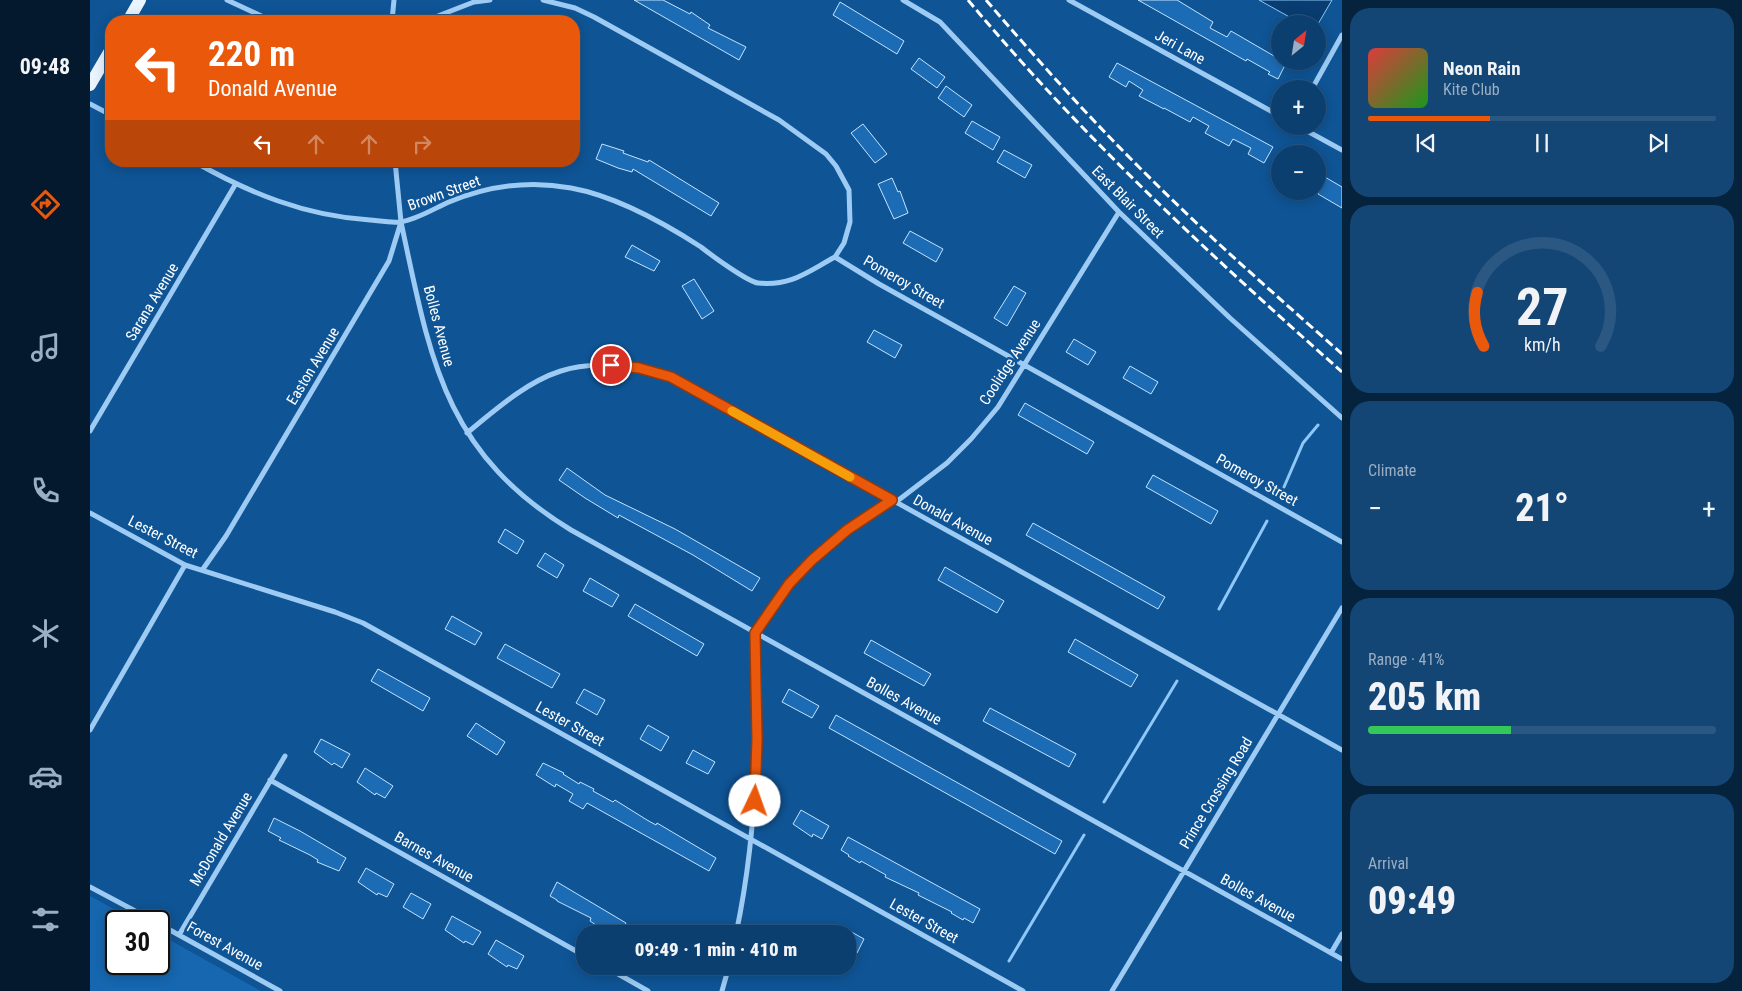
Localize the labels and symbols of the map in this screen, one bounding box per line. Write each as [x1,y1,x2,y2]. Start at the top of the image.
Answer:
north arrow [1271,15,1326,70]
street label: Jeri Lane [1152,26,1208,68]
street label: East Blair Street [1088,162,1168,242]
street label: Brown Street [405,172,483,214]
street label: Pomeroy Street [860,252,948,312]
street label: Sarana Avenue [122,260,182,344]
street label: Bolles Avenue [420,284,458,368]
street label: Coolidge Avenue [976,316,1044,408]
street label: Easton Avenue [283,324,343,408]
pin [590,344,632,386]
street label: Pomeroy Street [1213,450,1301,510]
street label: Donald Avenue [910,491,996,549]
street label: Lester Street [125,512,201,562]
street label: Bolles Avenue [863,673,945,729]
street label: Lester Street [533,698,607,750]
street label: Prince Crossing Road [1176,734,1256,852]
position arrow [728,774,780,826]
street label: McDonald Avenue [186,789,256,889]
street label: Barnes Avenue [391,828,477,886]
street label: Bolles Avenue [1217,870,1299,926]
street label: Lester Street [887,895,961,947]
speed limit sign: 30 [105,910,170,975]
street label: Forest Avenue [184,918,266,974]

